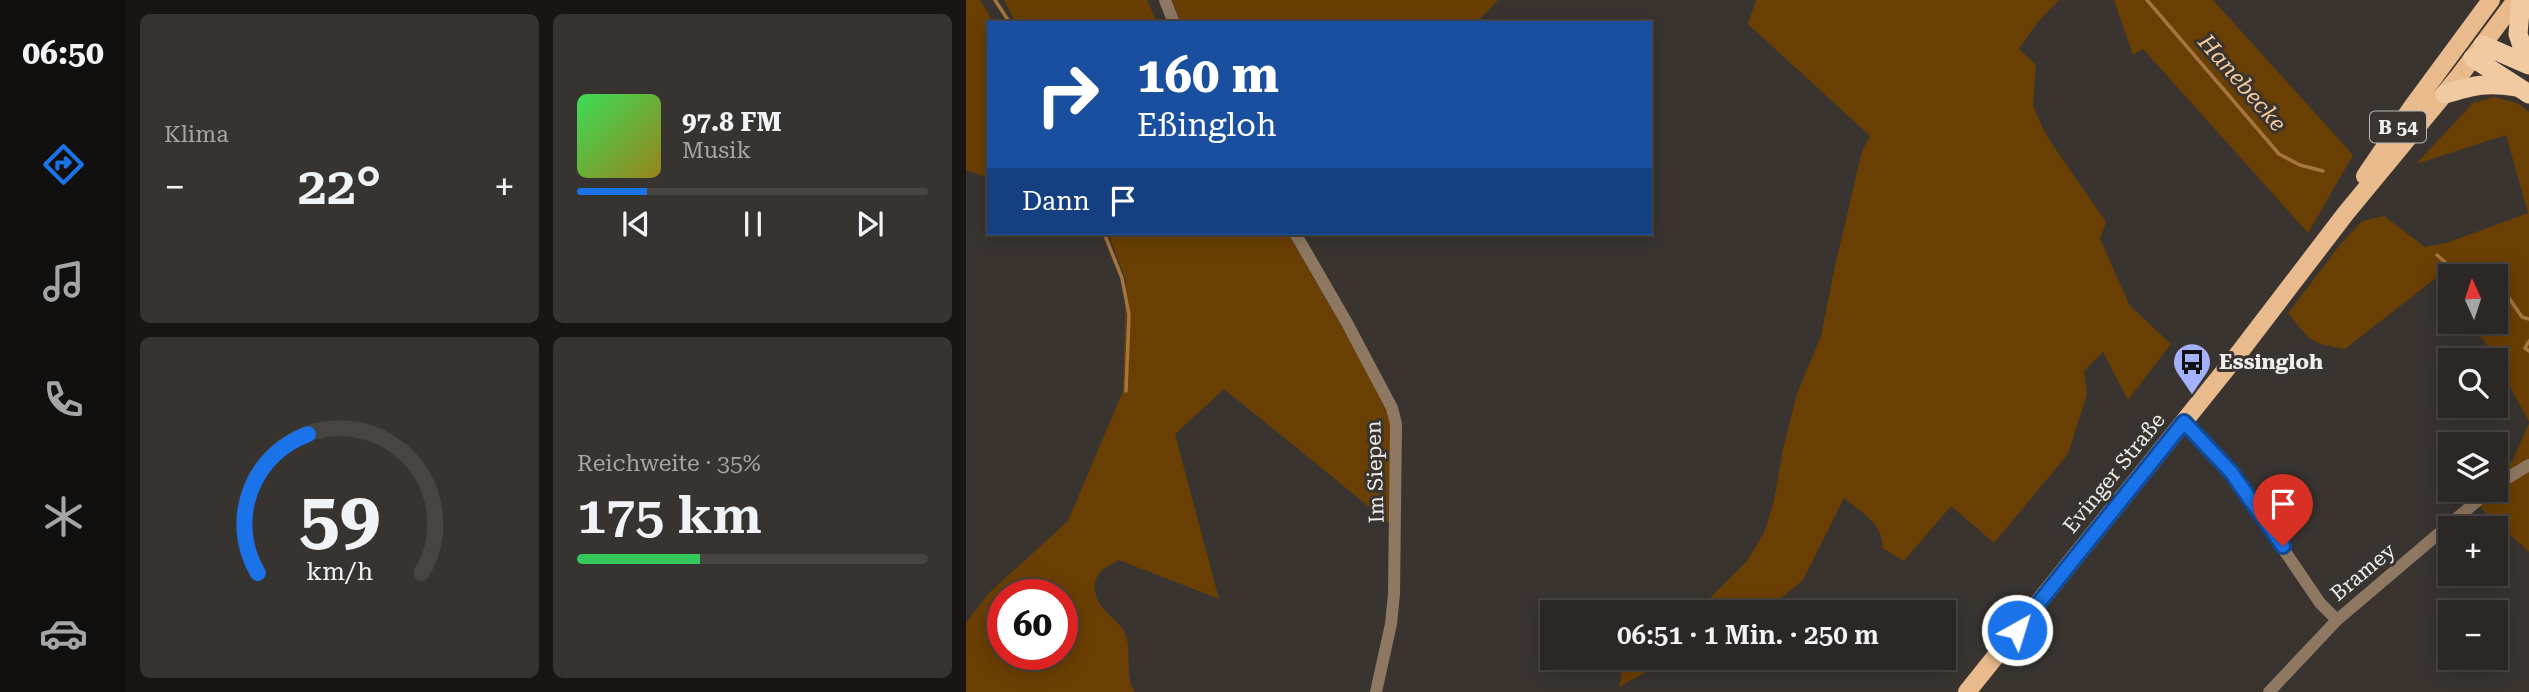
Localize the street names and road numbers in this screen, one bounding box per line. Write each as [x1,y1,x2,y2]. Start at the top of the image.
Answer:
road number: B 54 [2370,111,2426,142]
street label: Evinger Straße [2058,408,2170,538]
street label: Im Siepen [1361,420,1389,524]
street label: Bramey [2326,538,2401,606]

